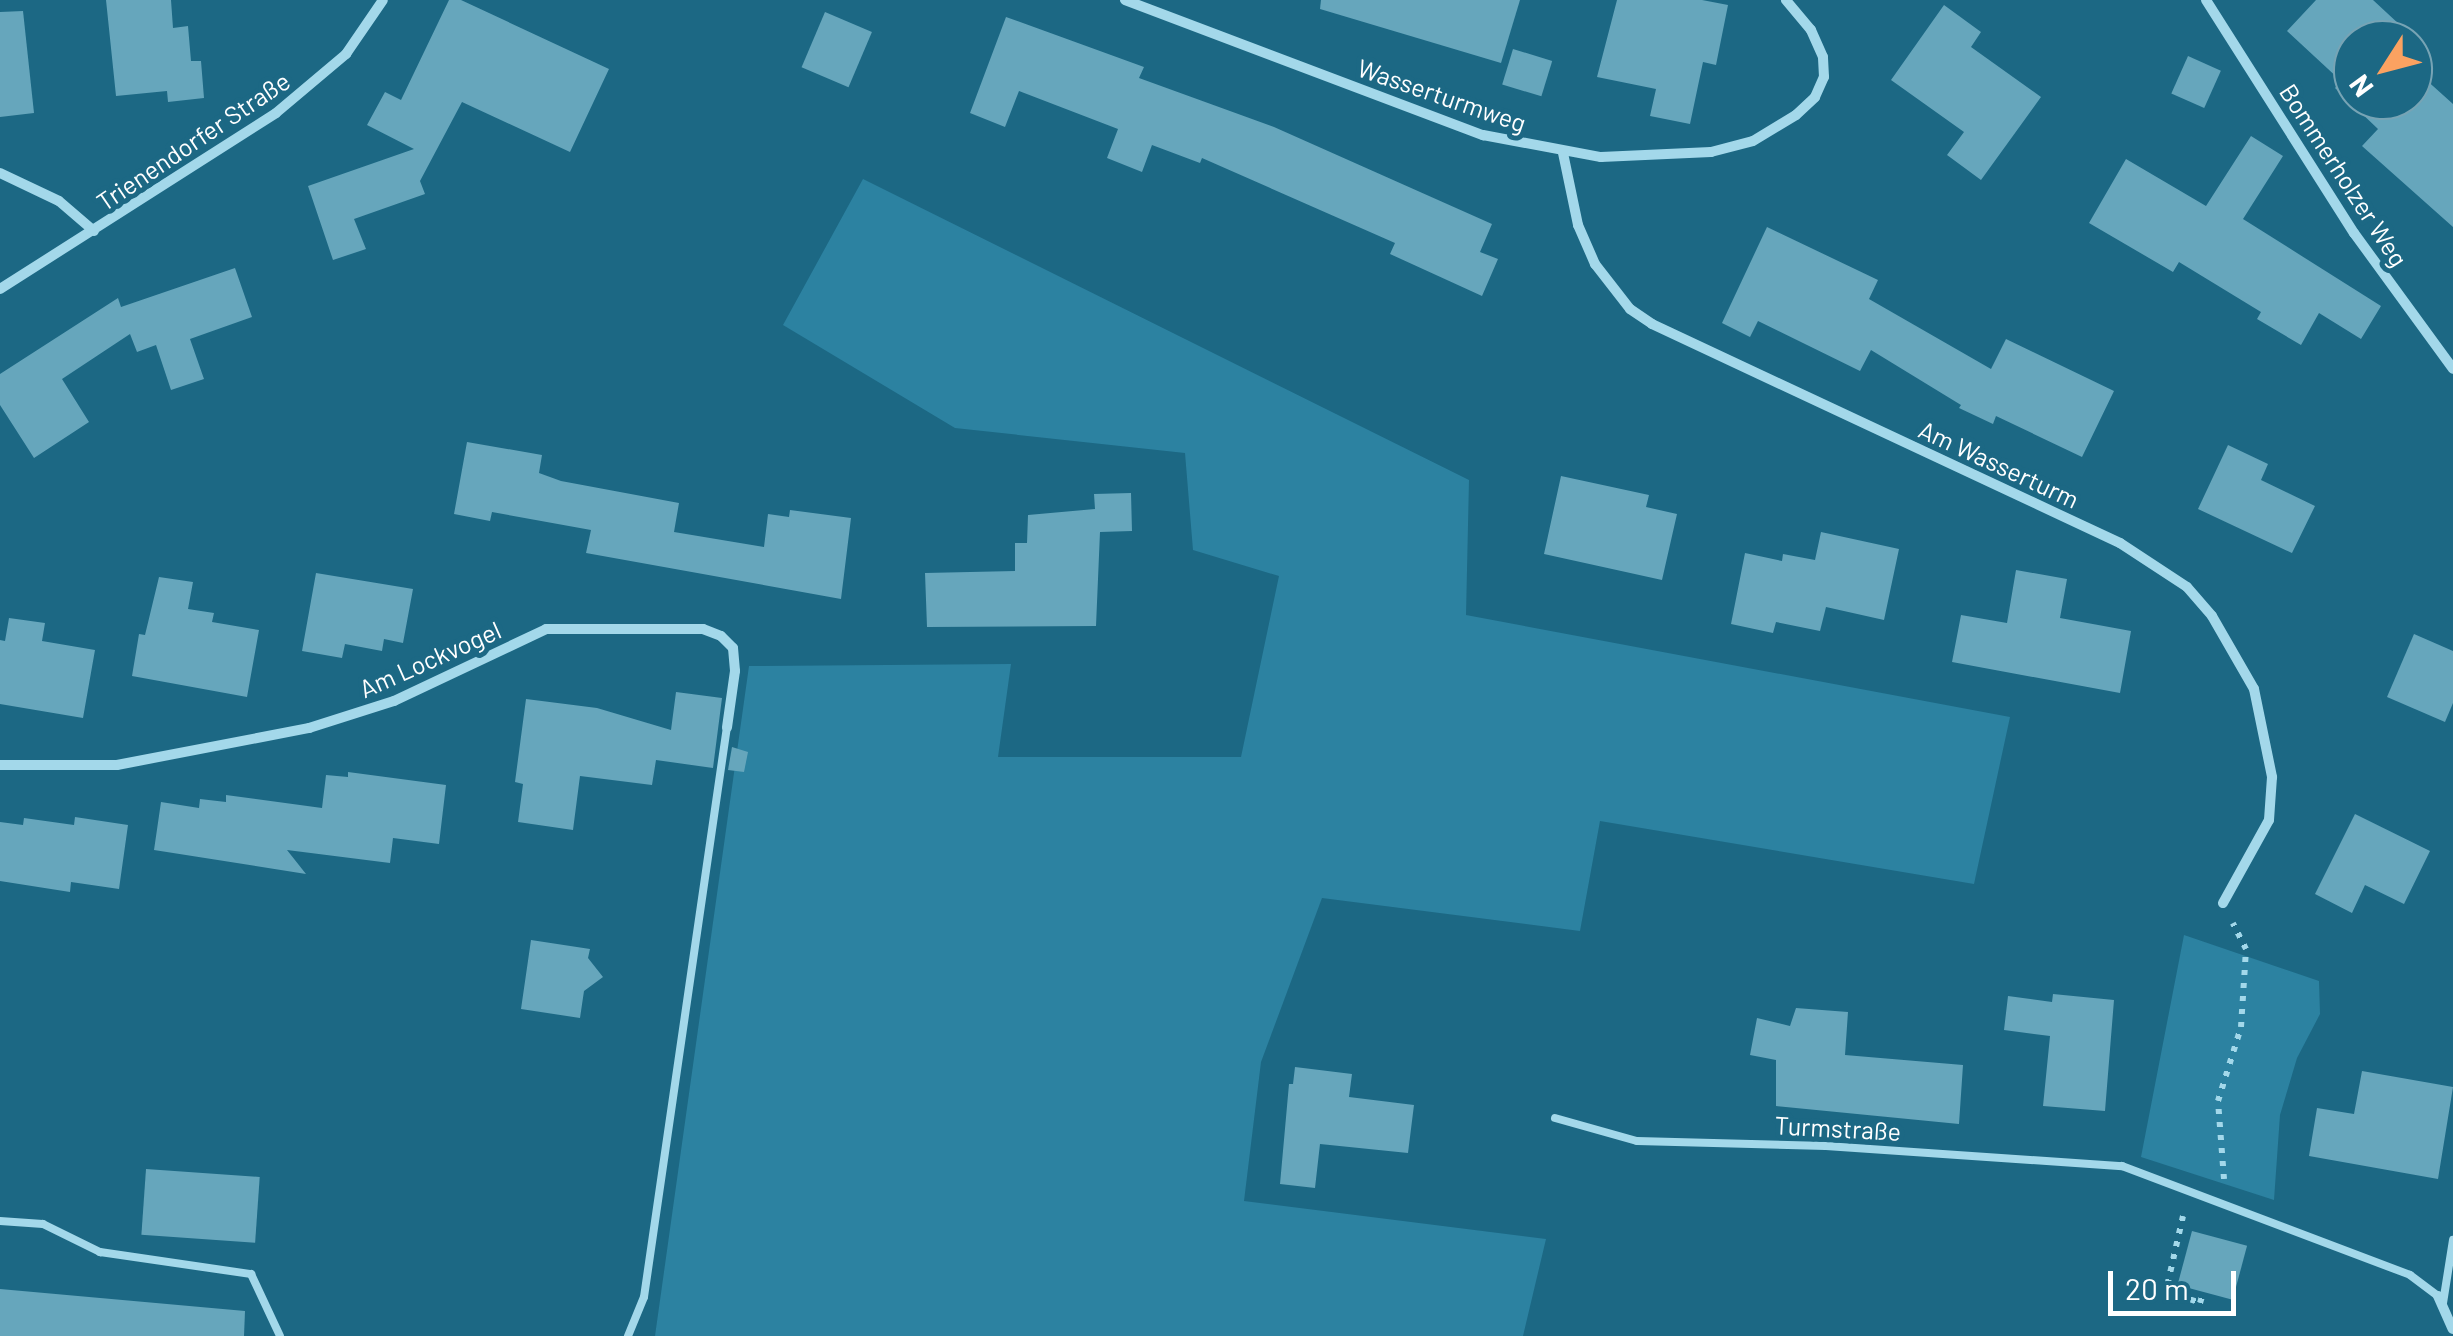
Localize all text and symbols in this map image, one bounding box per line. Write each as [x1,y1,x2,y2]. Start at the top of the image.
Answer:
north arrow [2333,20,2433,120]
street label: Wasserturmweg [1354,52,1530,138]
street label: Trienendorfer Straße [91,65,295,217]
text: N [2341,69,2380,104]
street label: Bommerholzer Weg [2274,78,2414,272]
street label: Am Wasserturm [1914,414,2084,514]
street label: Am Lockvogel [355,614,505,704]
street label: Turmstraße [1774,1110,1902,1146]
scale bar [2113,1251,2240,1313]
text: 20 m [2125,1270,2189,1306]

